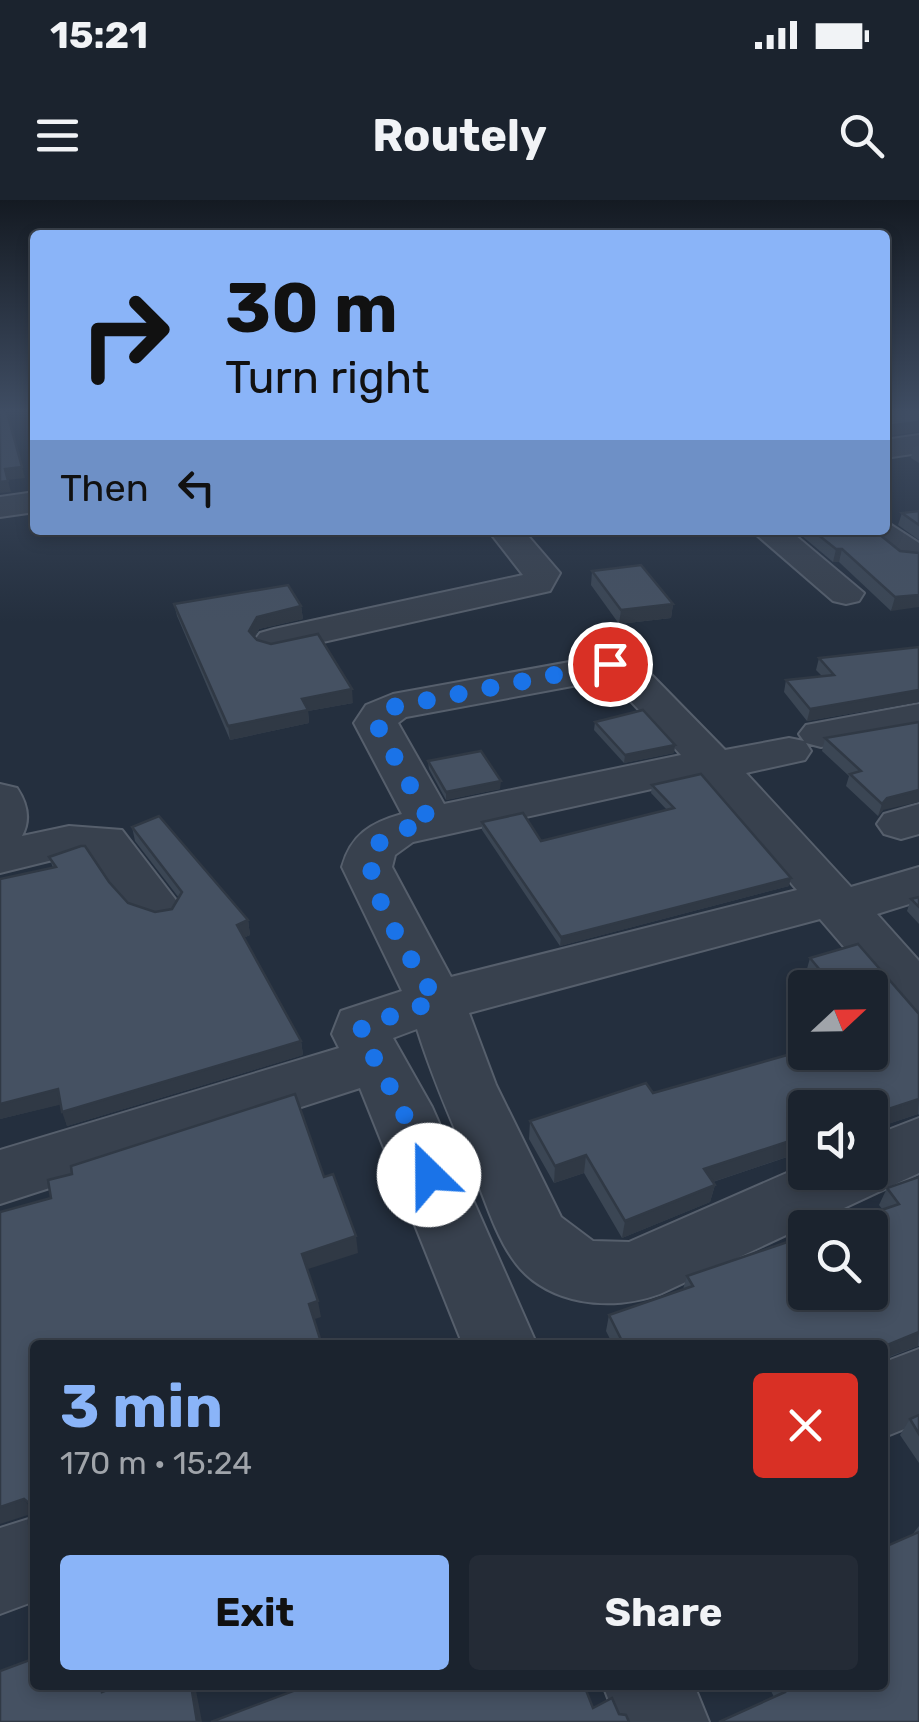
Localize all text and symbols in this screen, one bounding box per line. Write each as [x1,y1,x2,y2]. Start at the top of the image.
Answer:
text: 15:21 [50,12,148,58]
icon: menu [30,108,85,163]
icon: search [834,108,889,163]
text: Routely [372,109,547,162]
text: 30 m [225,267,398,350]
icon: right [60,270,190,400]
text: Turn right [225,351,429,404]
icon: left [169,460,224,515]
text: Then [60,465,149,511]
pin [568,622,653,707]
icon: arrive [583,637,638,692]
north arrow [788,970,888,1070]
map controls [788,970,888,1310]
button: sound [788,1090,888,1190]
position arrow [377,1123,481,1227]
button: search [788,1210,888,1310]
text: 3 min [60,1371,223,1442]
button: close [753,1373,858,1478]
text: 170 m · 15:24 [60,1444,252,1482]
button: Exit [60,1555,449,1670]
button: Share [469,1555,858,1670]

